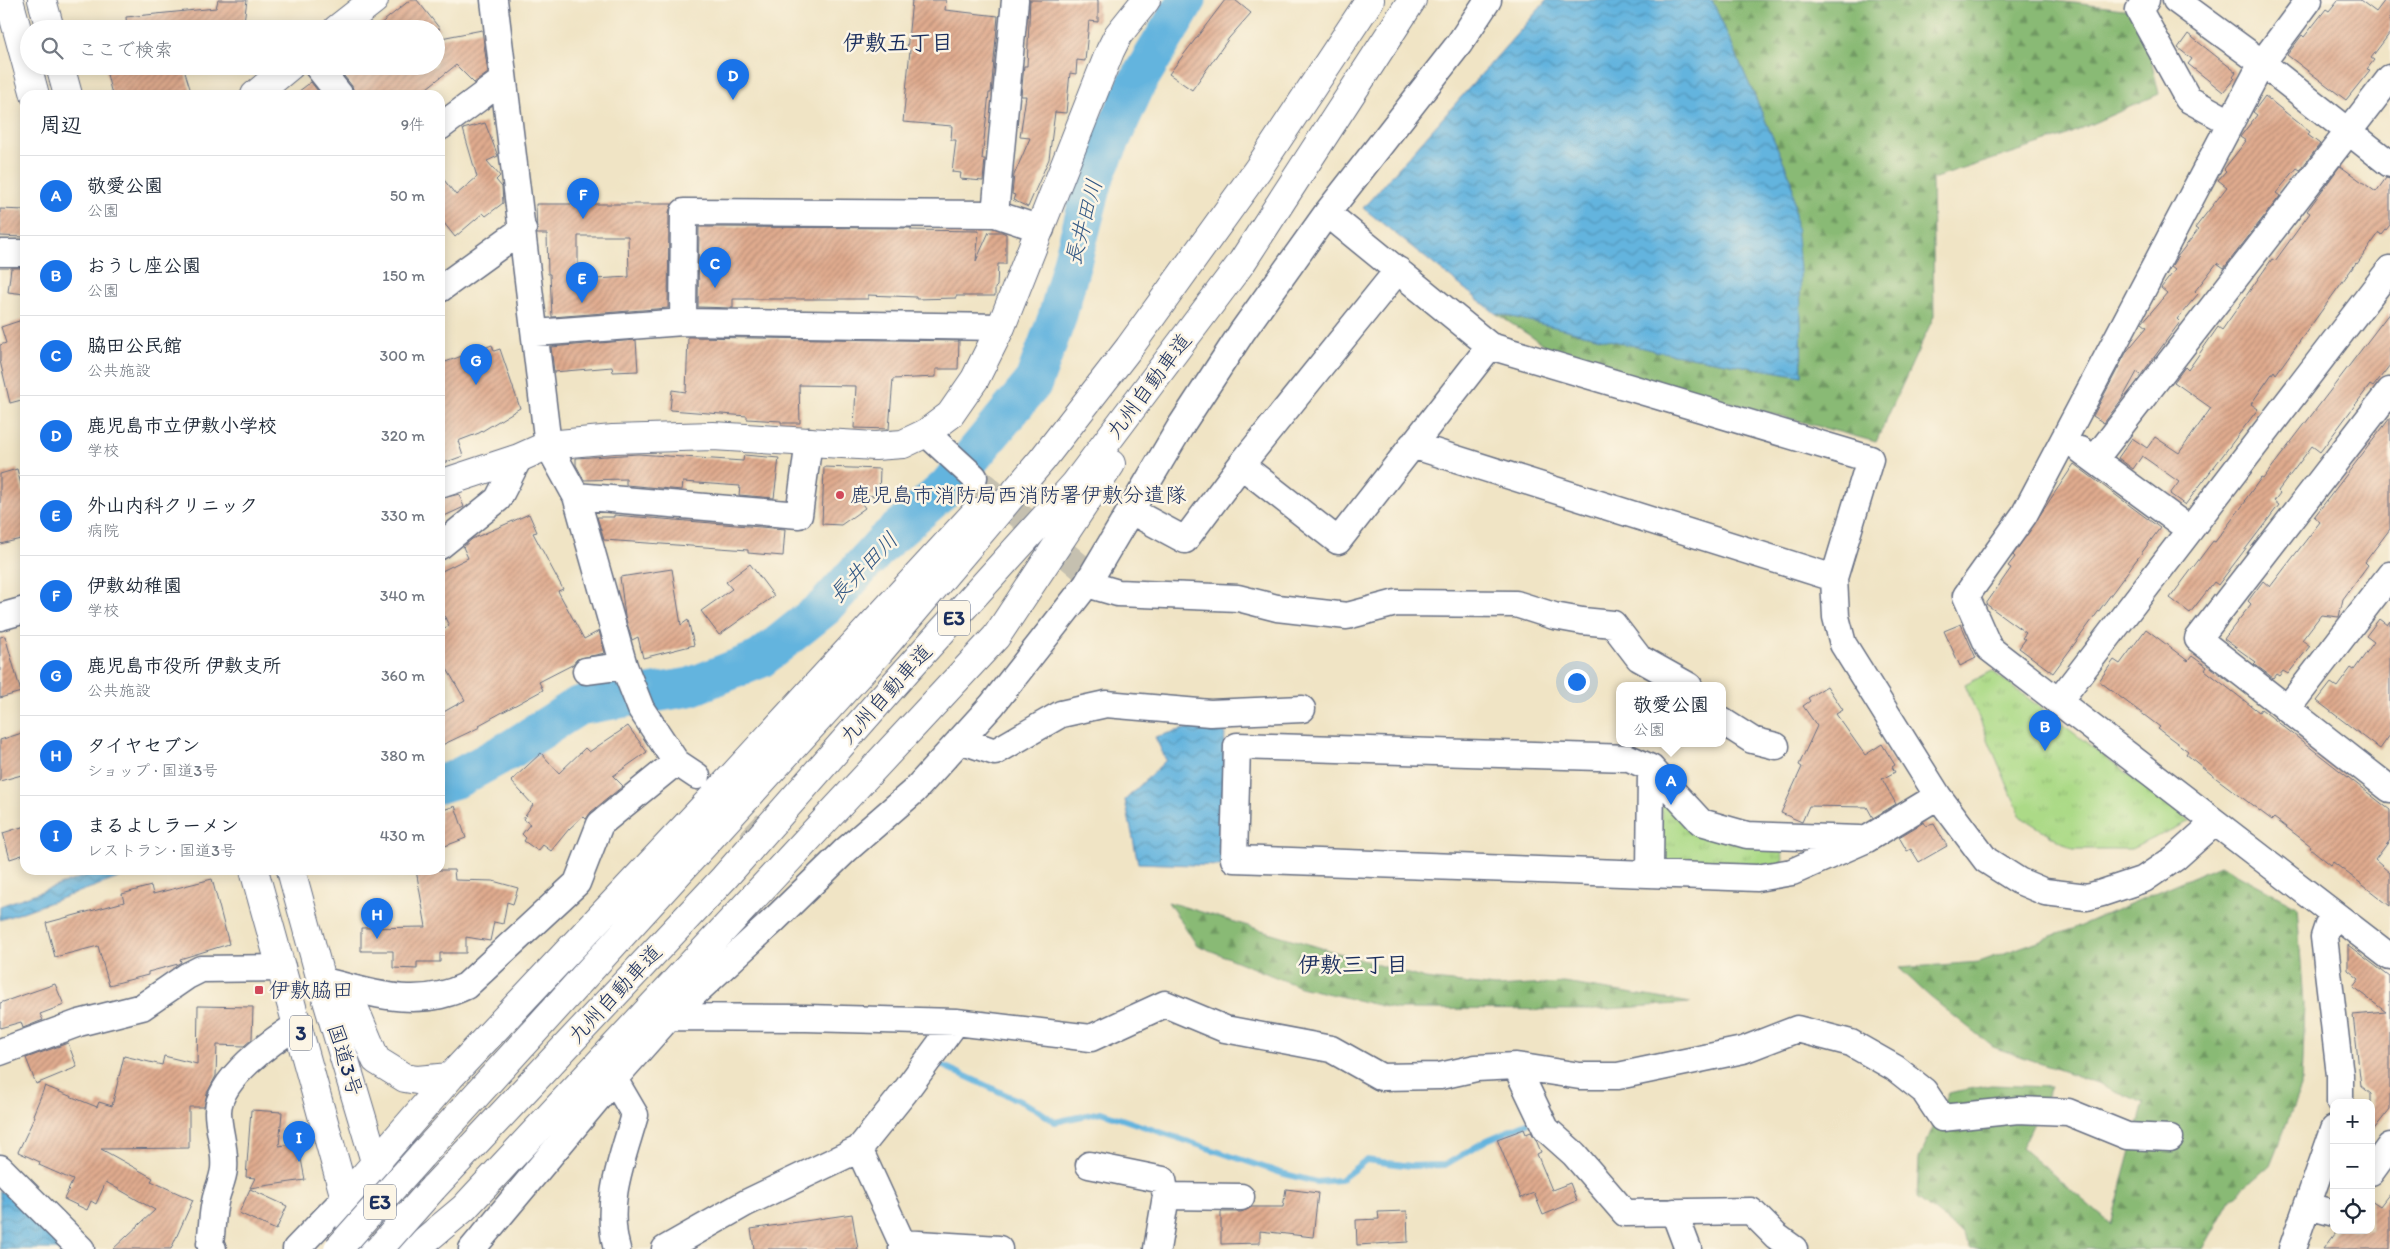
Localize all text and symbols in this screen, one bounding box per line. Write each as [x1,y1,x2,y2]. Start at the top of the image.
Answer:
search box [20,20,445,75]
district label: 伊敷五丁目 [843,29,953,56]
icon: search [38,34,66,62]
text: ここで検索 [78,38,173,61]
pin: D [717,59,749,100]
text: 周辺 [40,112,82,137]
text: 9件 [401,115,425,134]
text: 敬愛公園 [87,174,163,197]
water label: 長井田川 [1059,176,1108,268]
pin: F [567,178,599,219]
text: A [51,186,61,205]
text: 50 m [390,186,425,205]
text: 公園 [87,201,119,220]
pin: C [699,247,731,288]
text: おうし座公園 [87,254,201,277]
pin: E [566,262,598,303]
text: B [51,266,61,285]
text: 150 m [382,266,425,285]
text: 公園 [87,281,119,300]
street label: 九州自動車道 [1101,328,1196,444]
text: 脇田公民館 [87,334,182,357]
pin: G [460,344,492,385]
text: C [51,346,61,365]
text: 300 m [380,346,425,365]
text: 公共施設 [87,361,151,380]
text: 鹿児島市立伊敷小学校 [87,414,277,437]
text: D [51,426,61,445]
text: 320 m [381,426,425,445]
text: 学校 [87,441,119,460]
place label: 鹿児島市消防局西消防署伊敷分遣隊 [850,482,1187,507]
marker: 鹿児島市消防局西消防署伊敷分遣隊 [834,489,846,501]
text: 外山内科クリニック [87,494,258,517]
text: E [52,506,60,525]
text: 330 m [381,506,425,525]
text: 病院 [87,521,119,540]
water label: 長井田川 [823,526,904,608]
text: 伊敷幼稚園 [87,574,182,597]
text: F [52,586,60,605]
text: 340 m [380,586,425,605]
road number: E3 [938,600,970,636]
text: 学校 [87,601,119,620]
street label: 九州自動車道 [834,638,937,749]
text: 鹿児島市役所 伊敷支所 [87,654,281,677]
text: G [50,666,62,685]
text: 360 m [381,666,425,685]
your location [1564,669,1590,695]
text: 公共施設 [87,681,151,700]
popup [1616,682,1726,747]
text: 敬愛公園 [1633,693,1709,716]
pin: B [2029,710,2061,751]
text: 公園 [1633,720,1665,739]
text: タイヤセブン [87,734,200,757]
text: H [50,746,62,765]
text: 380 m [381,746,425,765]
text: ショップ · 国道3号 [87,761,218,780]
pin: A [1655,764,1687,805]
text: まるよしラーメン [87,814,239,837]
text: I [53,826,59,845]
text: 430 m [380,826,425,845]
text: レストラン · 国道3号 [87,841,236,860]
pin: H [361,898,393,939]
street label: 九州自動車道 [563,939,667,1048]
district label: 伊敷三丁目 [1298,951,1408,978]
place label: 伊敷脇田 [269,977,353,1002]
marker: 伊敷脇田 [253,984,265,996]
road number: 3 [290,1016,312,1050]
street label: 国道3号 [323,1021,368,1099]
map controls [2330,1099,2375,1234]
button: + [2330,1099,2375,1144]
pin: I [283,1121,315,1162]
button: − [2330,1144,2375,1189]
road number: E3 [364,1184,396,1220]
button: locate [2330,1189,2375,1234]

